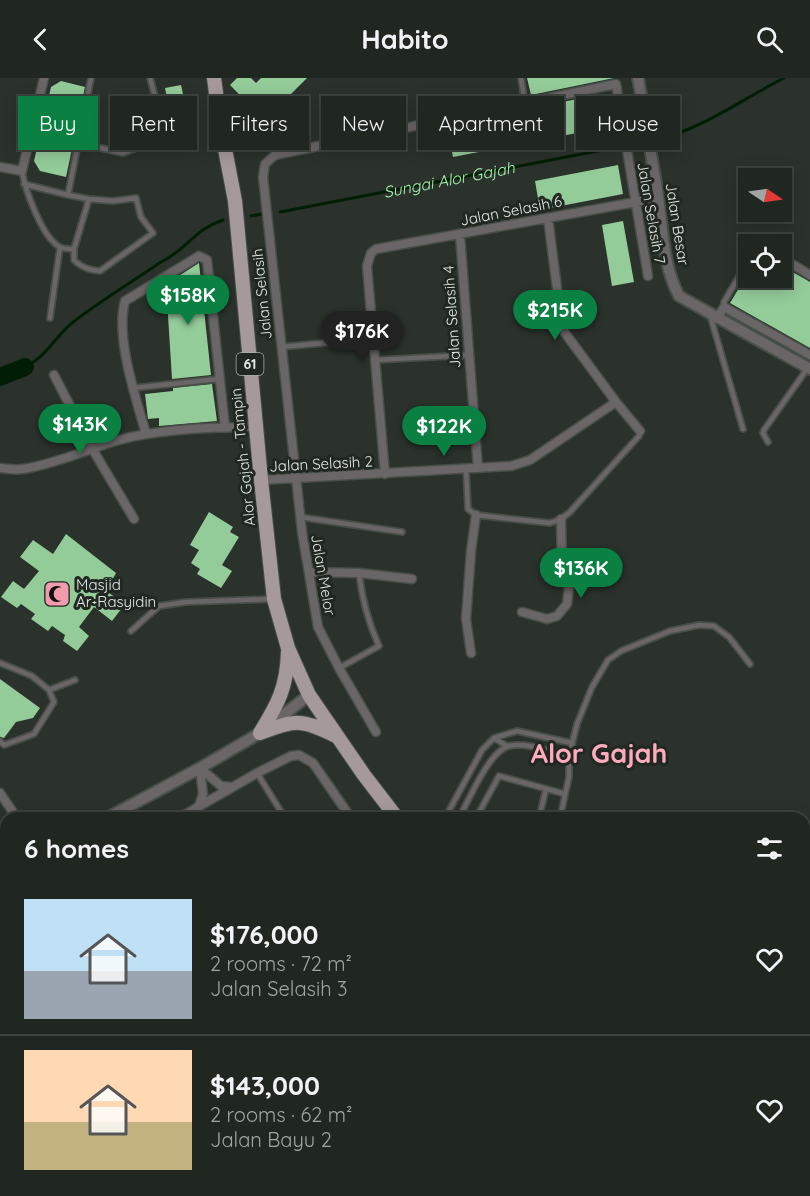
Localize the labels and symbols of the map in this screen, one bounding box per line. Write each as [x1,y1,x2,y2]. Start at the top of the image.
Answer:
water label: Sungai Alor Gajah [382,157,517,202]
street label: Jalan Selasih 7 [633,161,670,266]
north arrow [738,168,792,222]
street label: Jalan Besar [662,181,693,267]
street label: Jalan Selasih 6 [458,191,563,230]
street label: Jalan Selasih [247,248,276,340]
street label: Jalan Selasih 4 [438,265,465,369]
pin: $158K [146,275,230,326]
pin: $215K [513,290,597,341]
pin: $176K [320,311,404,362]
road number: 61 [236,353,264,375]
street label: Alor Gajah - Tampin [226,387,259,527]
pin: $143K [38,404,122,455]
pin: $122K [402,406,486,457]
street label: Jalan Selasih 2 [269,451,373,476]
street label: Jalan Melor [307,533,340,617]
pin: $136K [539,548,623,599]
place label: Masjid Ar-Rasyidin [76,575,156,611]
mosque icon: Masjid Ar-Rasyidin [42,579,72,609]
district label: Alor Gajah [531,736,667,770]

